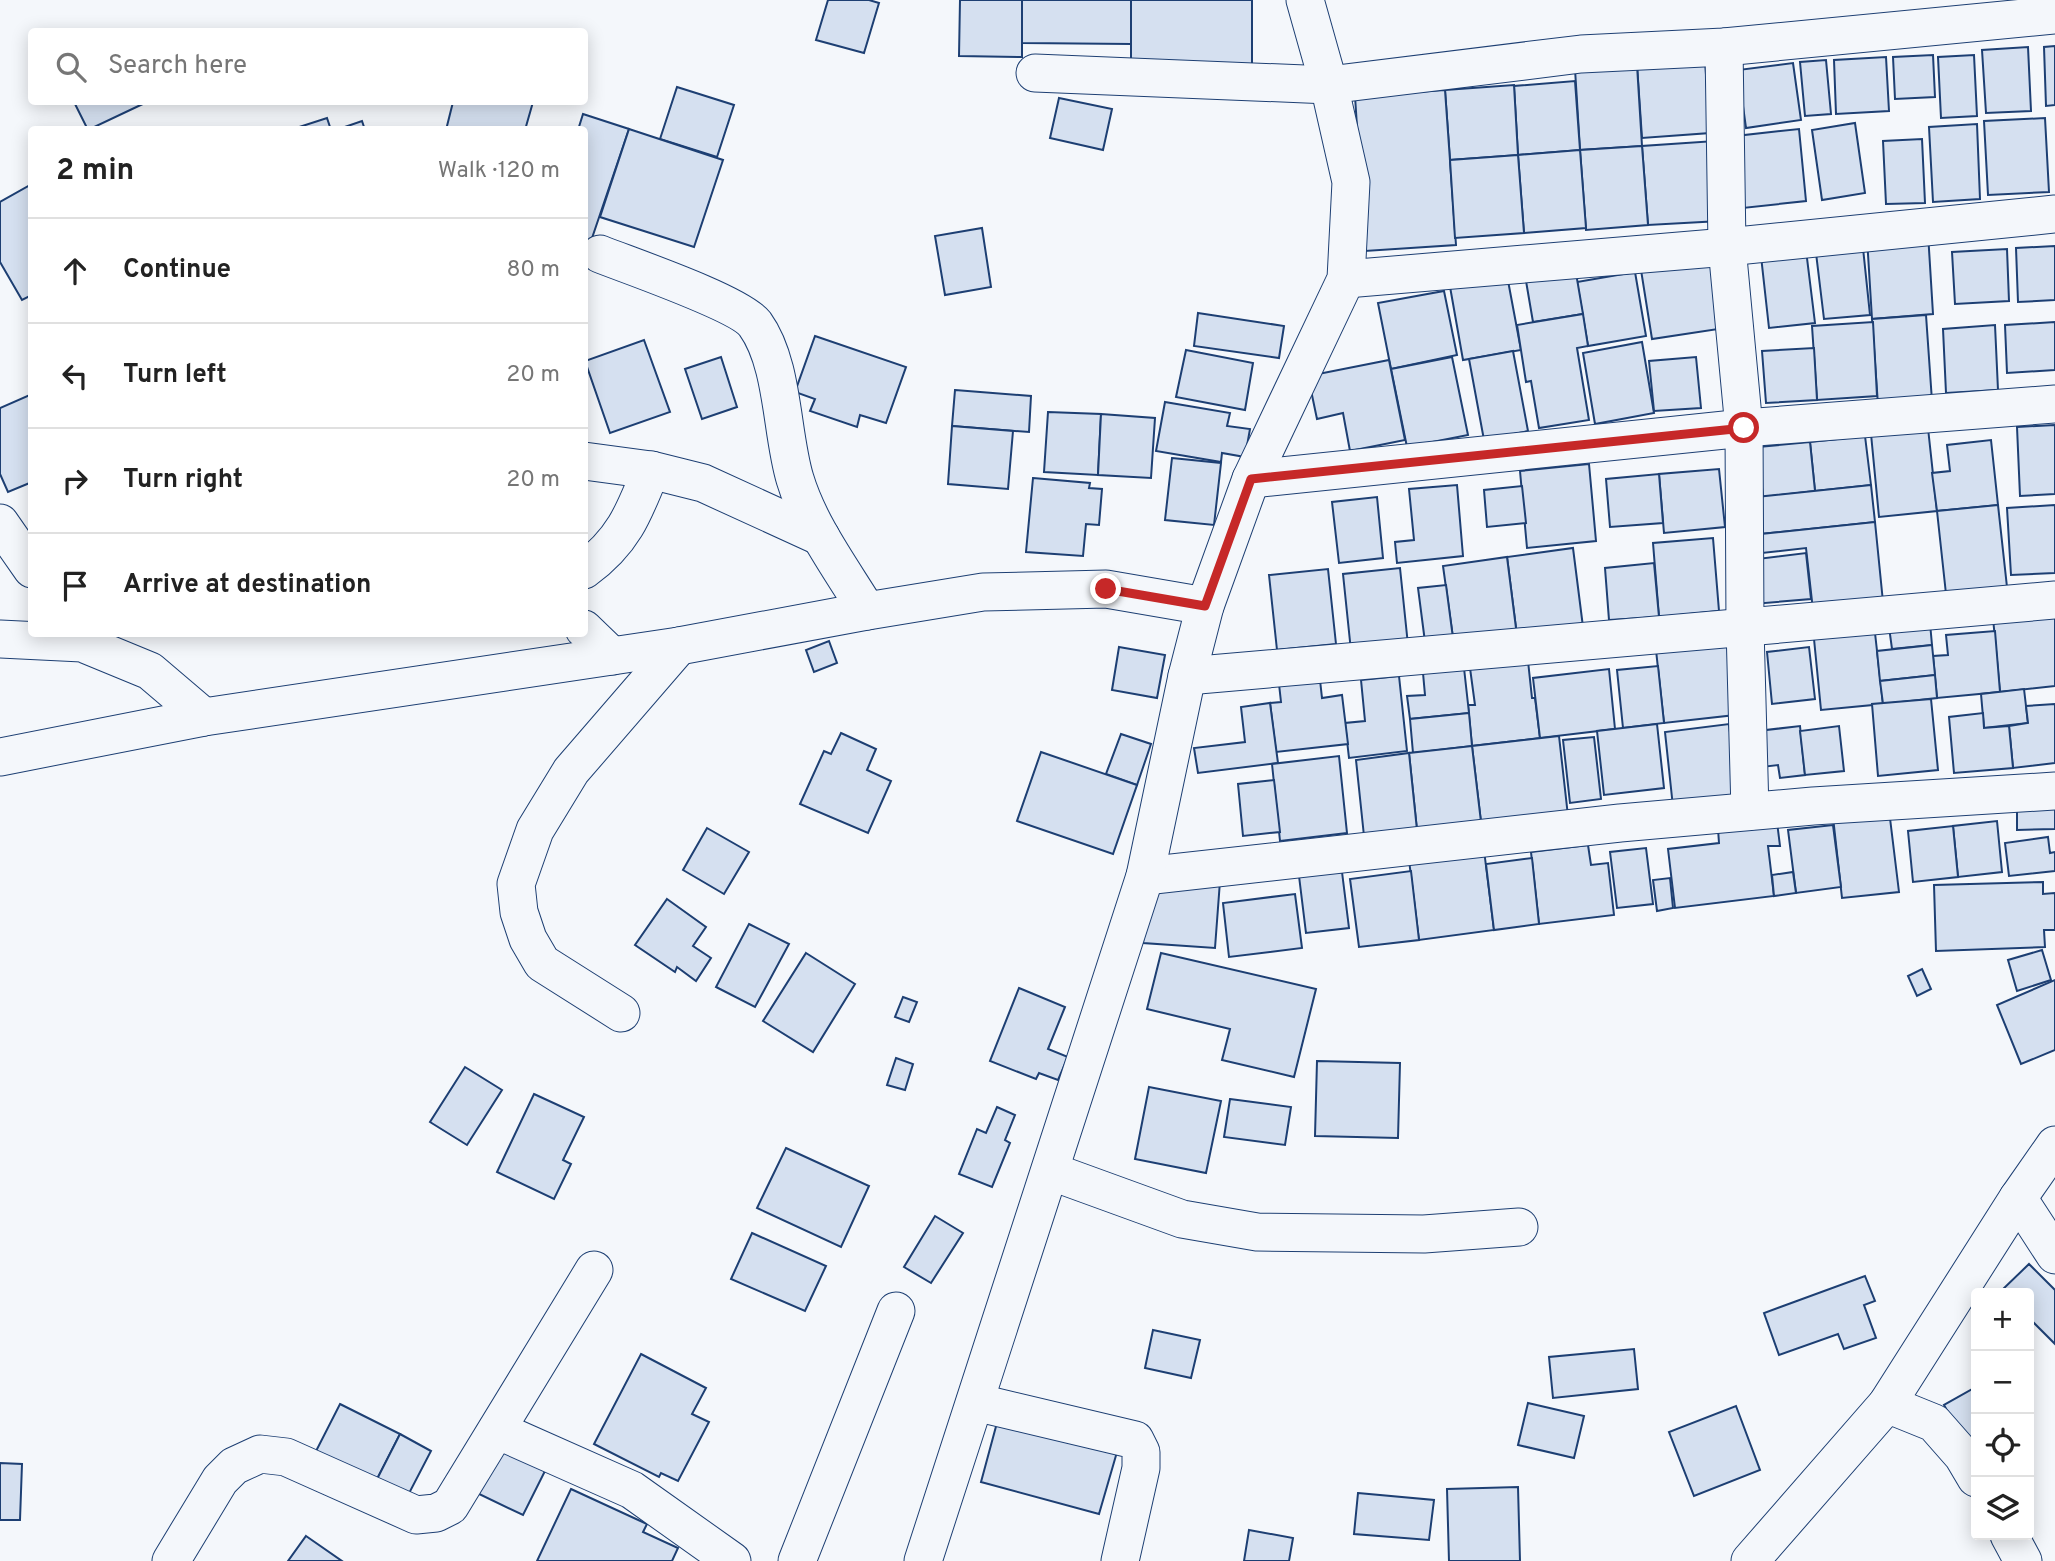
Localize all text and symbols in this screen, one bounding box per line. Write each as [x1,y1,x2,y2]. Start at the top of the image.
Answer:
search box [28,28,588,105]
icon: search [52,48,90,86]
text: Search here [108,50,247,83]
text: 2 min [56,153,134,190]
text: Walk · 120 m [438,157,560,186]
icon: ahead [56,252,94,290]
text: Continue [123,254,231,287]
text: 80 m [507,256,560,285]
icon: left [56,357,94,395]
text: Turn left [123,359,227,392]
text: 20 m [506,361,560,390]
route start [1728,412,1759,443]
icon: right [56,462,94,500]
text: Turn right [123,464,243,497]
text: 20 m [506,466,560,495]
icon: arrive [56,567,94,605]
text: Arrive at destination [123,569,371,602]
route end [1090,573,1121,604]
map controls [1971,1288,2034,1540]
button: + [1971,1288,2034,1351]
button: − [1971,1351,2034,1414]
button: locate [1971,1414,2034,1477]
button: layers [1971,1477,2034,1540]

